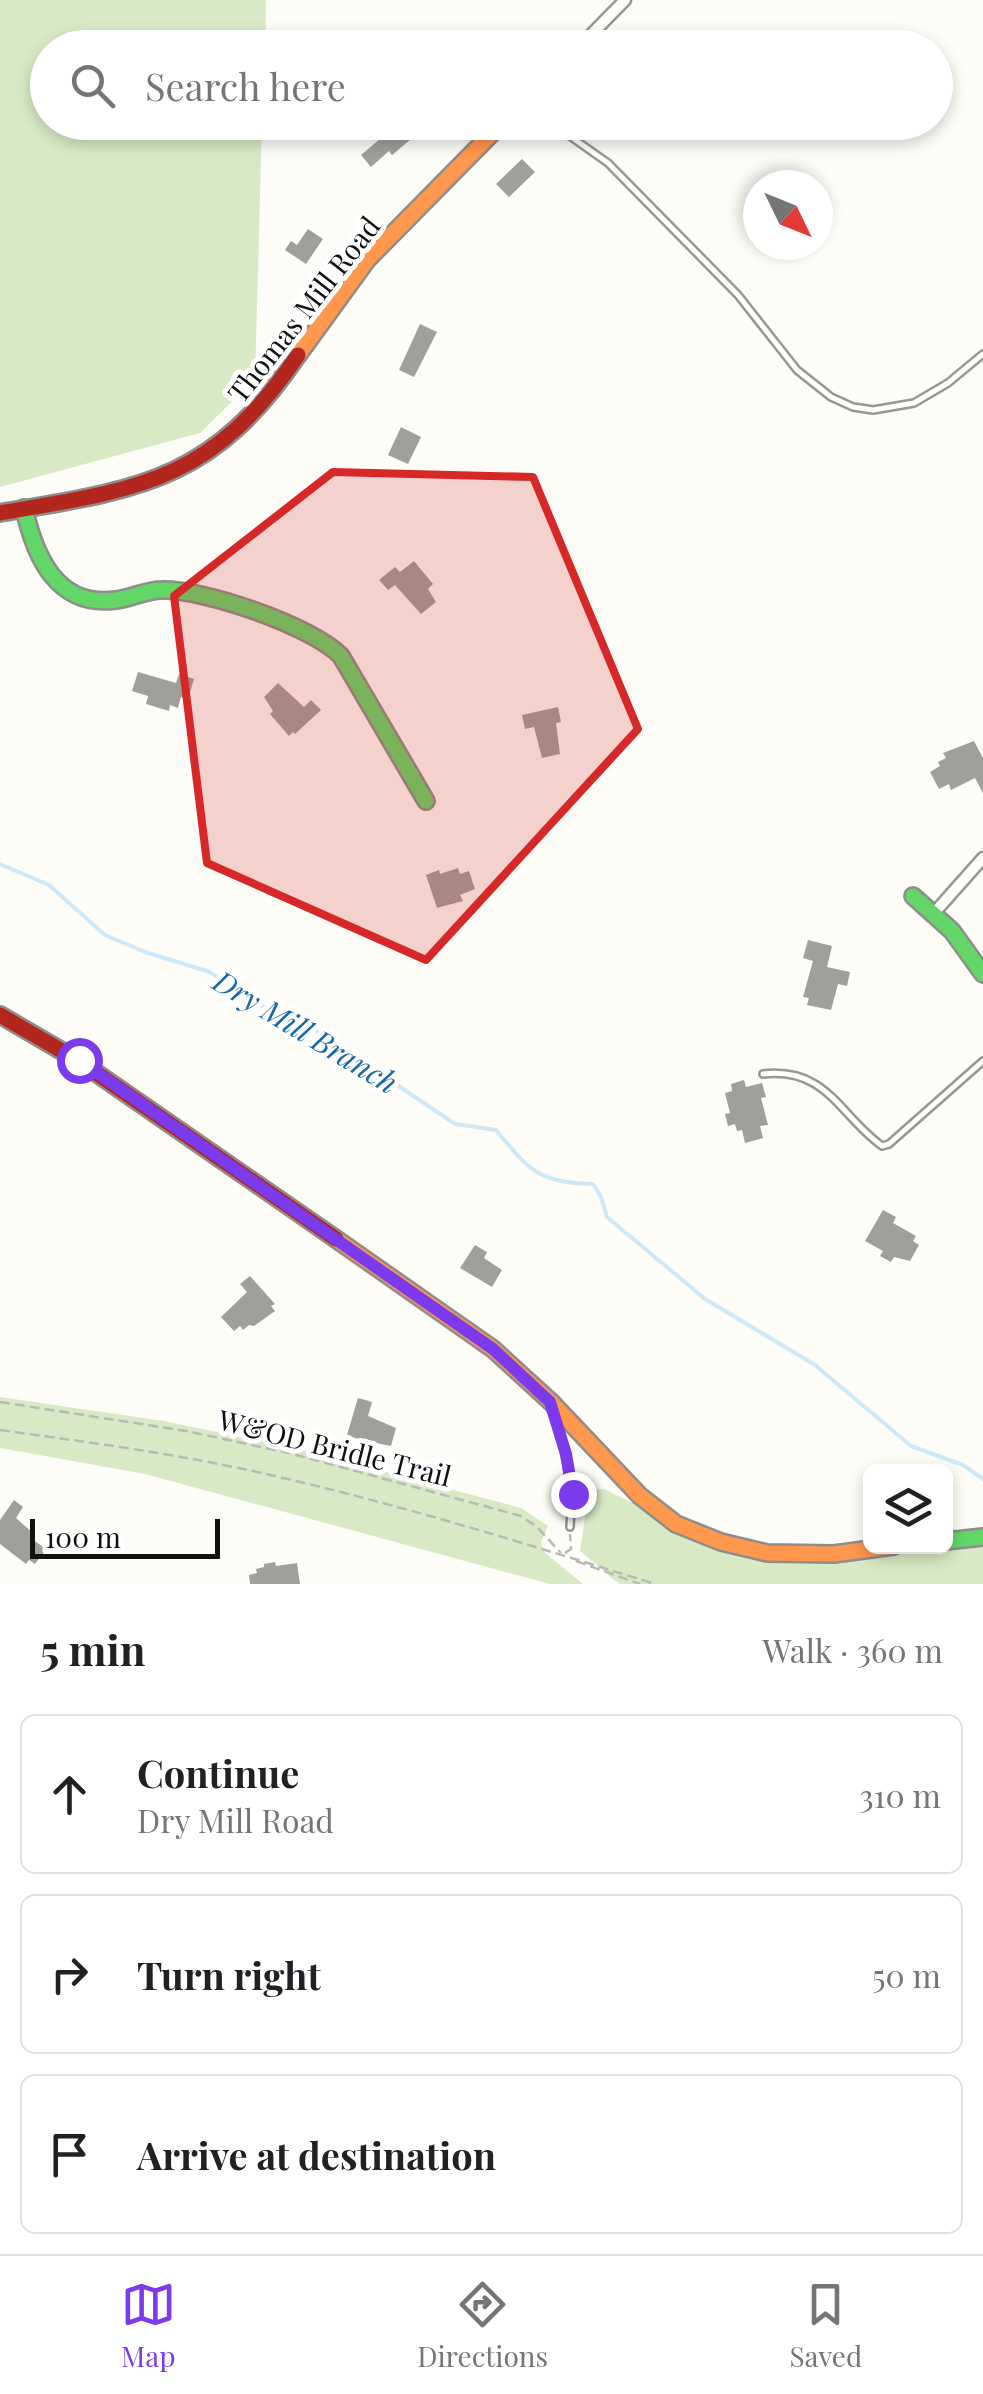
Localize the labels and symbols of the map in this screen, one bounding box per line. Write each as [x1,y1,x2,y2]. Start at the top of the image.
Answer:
north arrow [743,170,833,260]
street label: Thomas Mill Road [219,208,387,410]
water label: Dry Mill Branch [206,960,406,1102]
route start [57,1038,103,1084]
street label: W&OD Bridle Trail [214,1400,455,1494]
route end [551,1472,597,1518]
scale bar [30,1514,220,1558]

